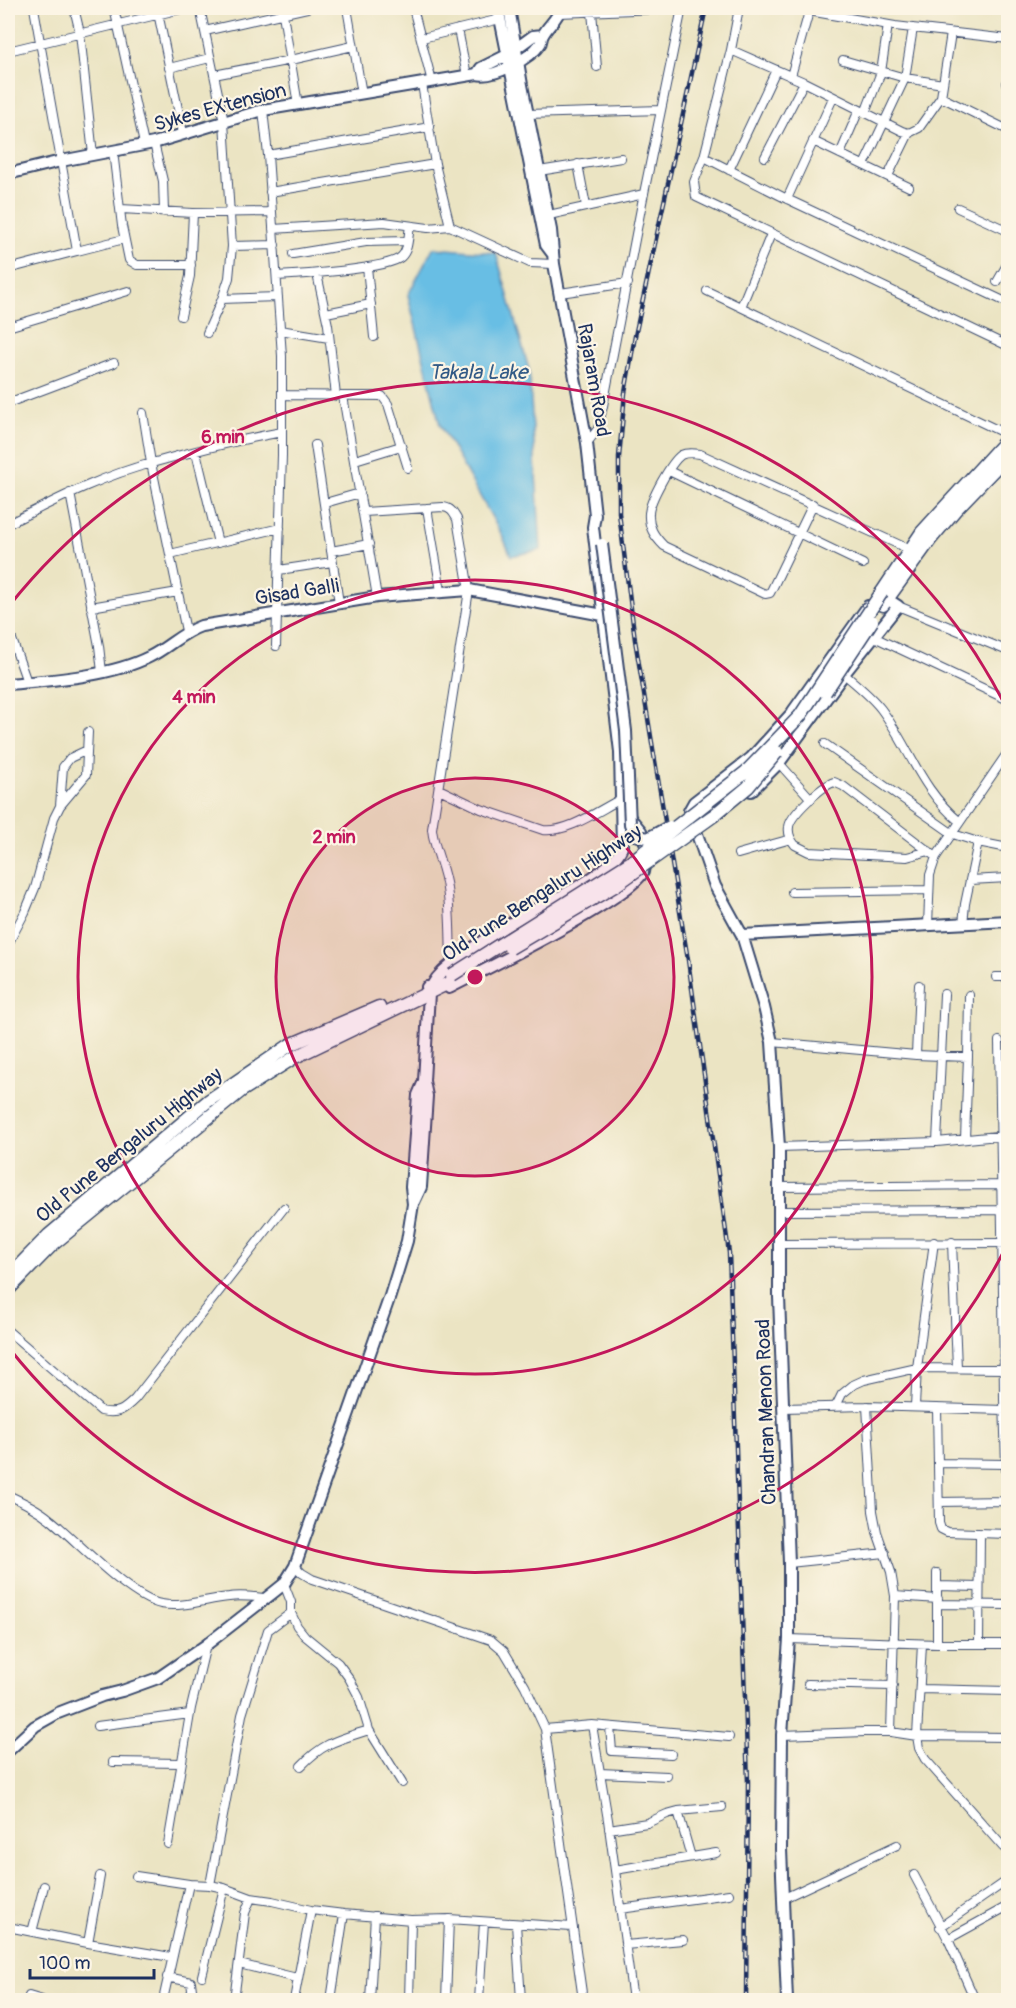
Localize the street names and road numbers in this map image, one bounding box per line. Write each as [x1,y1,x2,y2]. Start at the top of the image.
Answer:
street label: Sykes EXtension [151,77,289,137]
street label: Rajaram Road [572,321,616,439]
street label: Gisad Galli [253,573,341,611]
street label: Old Pune Bengaluru Highway [437,819,647,967]
street label: Old Pune Bengaluru Highway [30,1062,228,1228]
street label: Chandran Menon Road [750,1318,782,1506]

